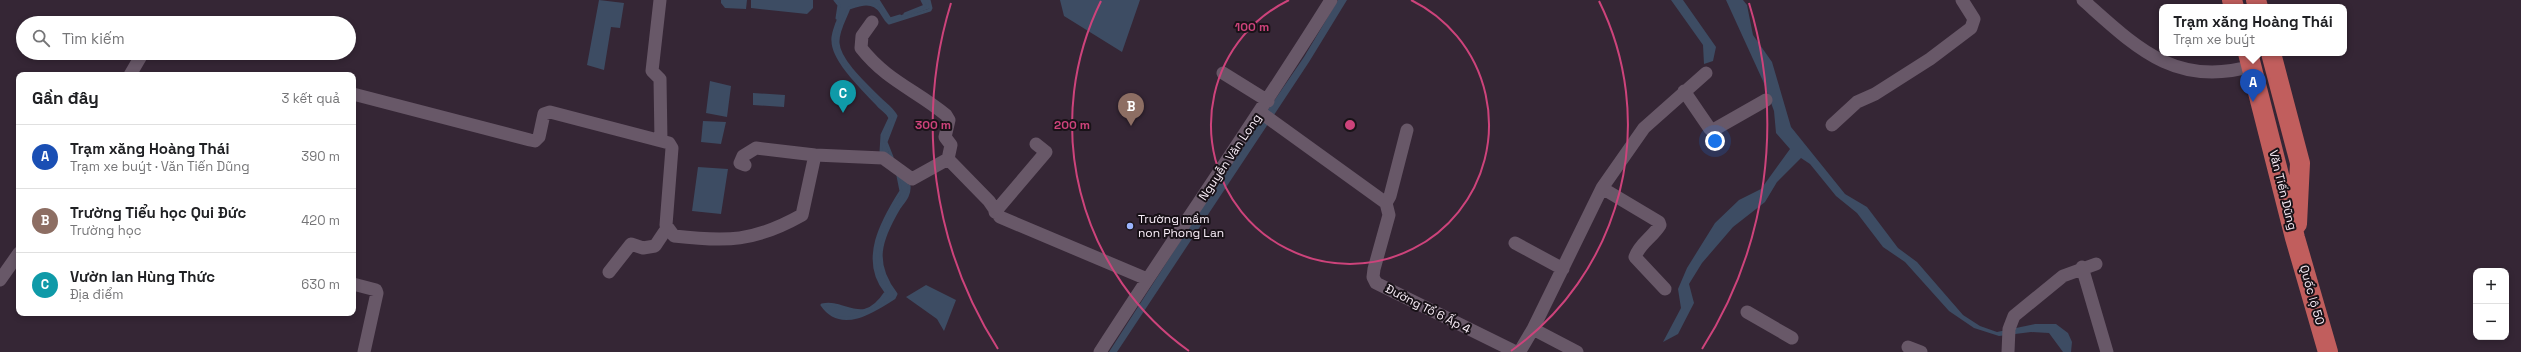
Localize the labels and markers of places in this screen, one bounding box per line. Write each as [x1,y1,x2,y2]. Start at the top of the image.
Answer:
pin: A [2240,69,2266,102]
pin: C [830,80,856,113]
pin: B [1118,93,1144,126]
centre of rings [1343,118,1357,132]
place label: Trường mầm non Phong Lan [1138,211,1224,241]
marker: Trường mầm non Phong Lan [1125,221,1135,231]

